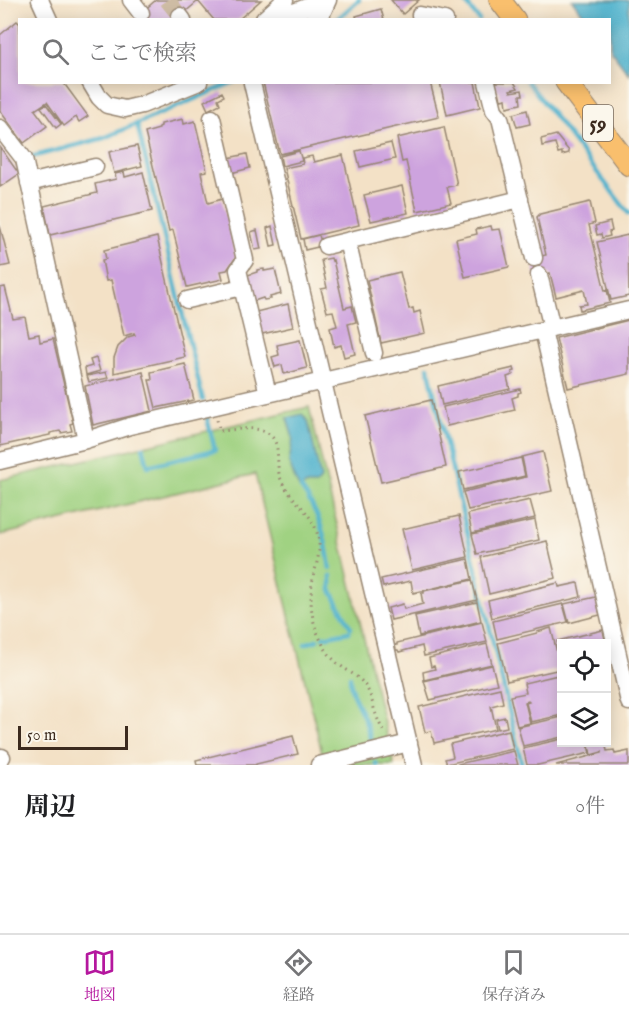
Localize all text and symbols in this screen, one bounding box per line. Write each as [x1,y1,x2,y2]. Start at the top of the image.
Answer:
search box [18,18,611,84]
icon: search [39,35,72,68]
text: ここで検索 [87,40,197,68]
road number: 59 [583,105,613,141]
map controls [557,639,611,747]
button: locate [557,639,611,693]
button: layers [557,693,611,747]
scale bar [18,723,128,750]
text: 50 m [27,726,56,746]
text: 周辺 [24,791,76,824]
text: 0件 [575,794,605,819]
tab: 地図 [83,946,116,1006]
tab: 経路 [282,946,315,1006]
tab: 保存済み [482,946,546,1006]

